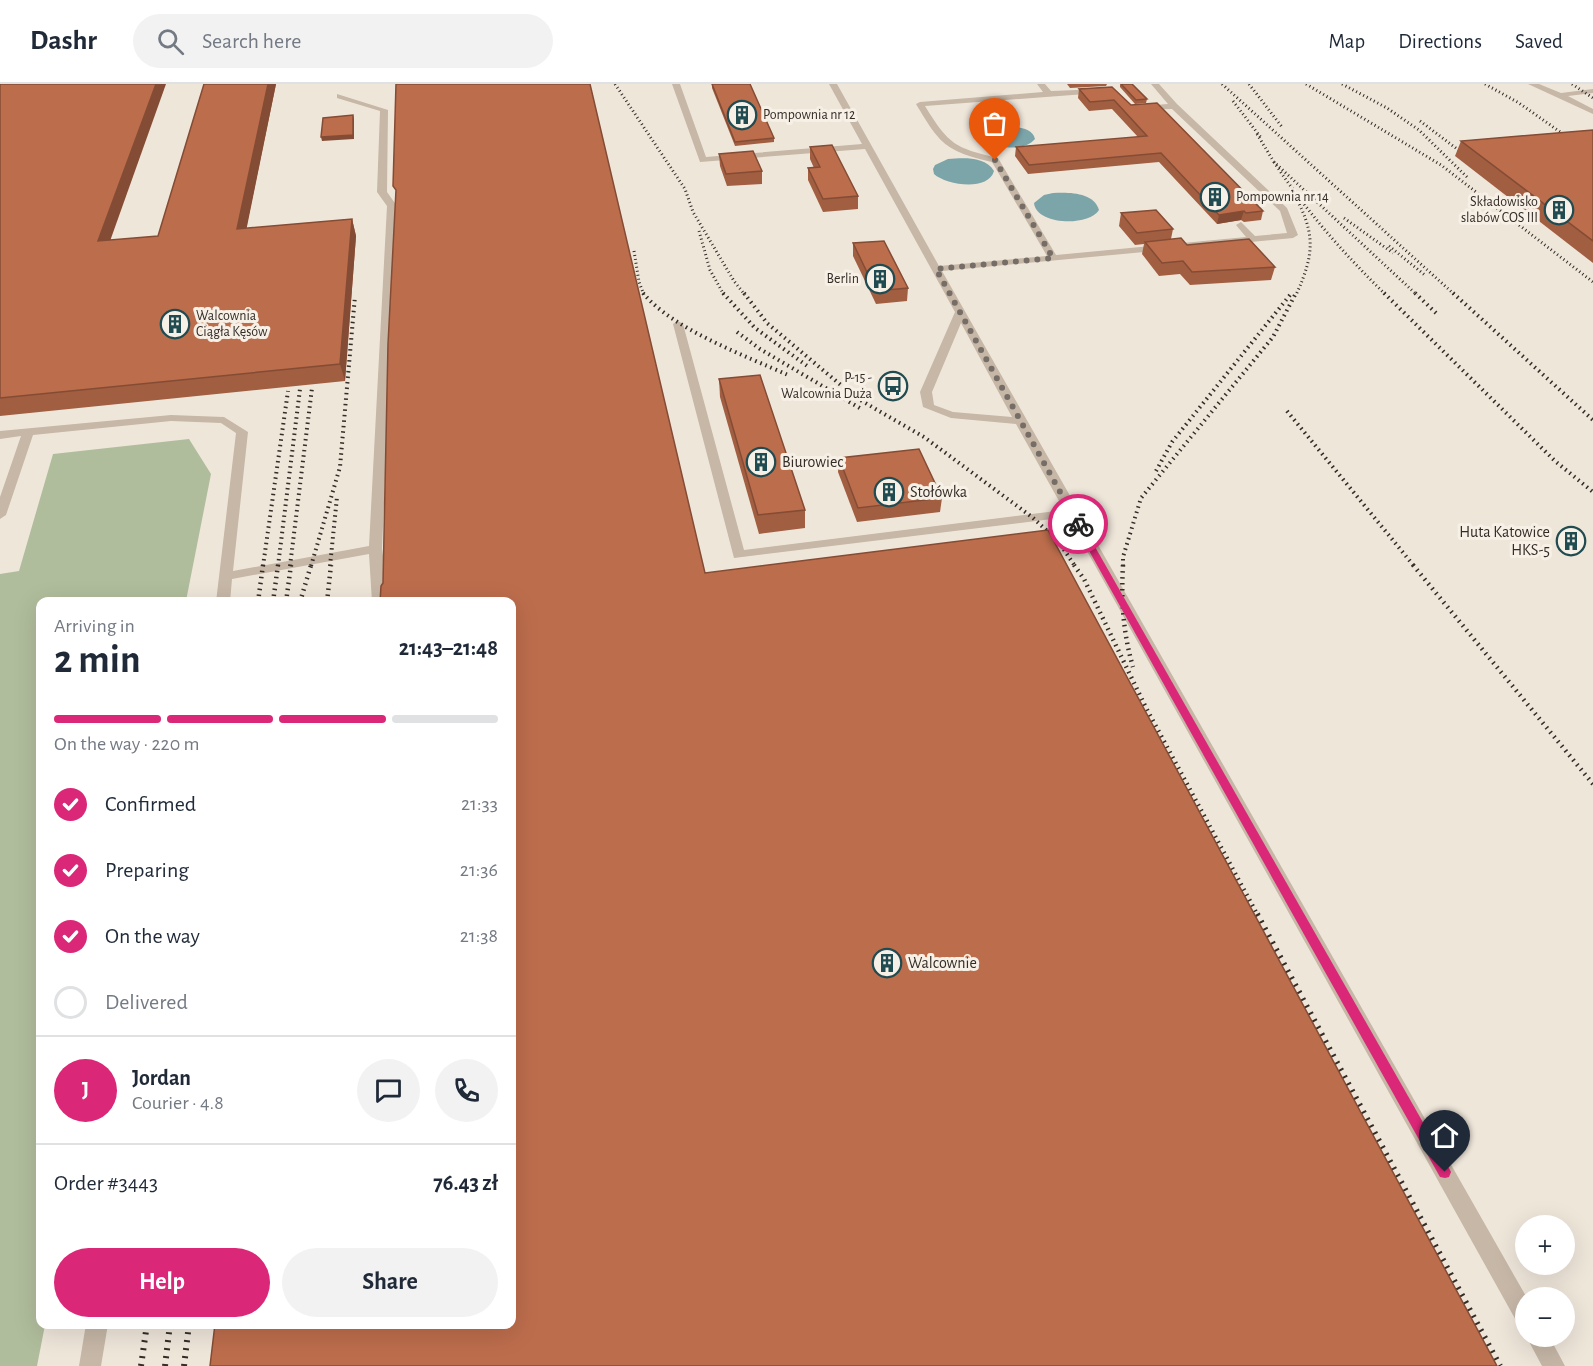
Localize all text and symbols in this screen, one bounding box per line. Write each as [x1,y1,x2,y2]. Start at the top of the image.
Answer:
search box [133,14,553,68]
icon: search [154,25,187,58]
text: Dashr [30,27,97,55]
text: Search here [202,30,301,52]
text: Map [1329,31,1365,52]
text: Directions [1398,31,1482,52]
text: Saved [1515,31,1563,52]
pin [969,98,1020,160]
building icon: Pompownia nr 12 [726,99,758,131]
icon: bag [978,107,1011,140]
place label: Pompownia nr 12 [763,108,855,122]
building icon: Pompownia nr 14 [1199,181,1231,213]
place label: Pompownia nr 14 [1236,190,1329,204]
building icon: Składowisko slabów COS III [1543,194,1575,226]
place label: Składowisko slabów COS III [1461,195,1538,225]
building icon: Berlin [864,263,896,295]
place label: Berlin [827,272,859,286]
building icon: Walcownia Ciągła Kęsów [159,308,191,340]
place label: Walcownia Ciągła Kęsów [196,309,268,339]
bus stop icon: P-15 - Walcownia Duża [877,370,909,402]
place label: P-15 - Walcownia Duża [781,371,873,401]
building icon: Biurowiec [745,446,777,478]
place label: Biurowiec [782,454,843,470]
building icon: Stołówka [873,476,905,508]
place label: Stołówka [910,484,967,500]
courier [1048,494,1108,554]
icon: bike [1062,508,1095,541]
place label: Huta Katowice HKS-5 [1459,524,1550,558]
building icon: Huta Katowice HKS-5 [1555,525,1587,557]
text: Arriving in [54,616,135,636]
text: 21:43–21:48 [399,637,498,659]
text: 2 min [54,641,141,680]
text: On the way · 220 m [54,734,200,754]
icon: check [54,788,87,821]
text: Confirmed [105,793,196,815]
text: 21:33 [461,794,498,814]
icon: check [54,854,87,887]
text: Preparing [105,859,189,881]
text: 21:36 [460,860,498,880]
icon: check [54,920,87,953]
text: On the way [105,925,200,947]
text: 21:38 [460,926,498,946]
building icon: Walcownie [871,947,903,979]
place label: Walcownie [908,955,977,971]
text: Delivered [105,991,188,1013]
button: chat [357,1059,420,1122]
button: phone [435,1059,498,1122]
text: Jordan [132,1067,191,1089]
text: J [82,1079,89,1101]
text: Courier · 4.8 [132,1093,224,1113]
pin [1419,1110,1470,1172]
icon: home [1428,1119,1461,1152]
text: Order #3443 [54,1172,158,1194]
text: 76.43 zł [433,1172,498,1194]
map controls [1515,1215,1575,1347]
button: + [1515,1215,1575,1275]
button: Help [54,1248,270,1317]
button: Share [282,1248,498,1317]
button: − [1515,1287,1575,1347]

